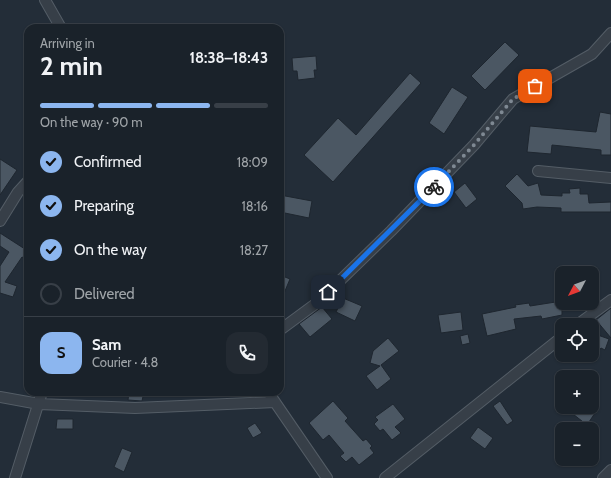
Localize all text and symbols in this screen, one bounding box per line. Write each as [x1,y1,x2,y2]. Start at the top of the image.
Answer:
text: Arriving in [40,35,95,51]
text: 18:38–18:43 [190,49,268,67]
text: 2 min [40,50,103,82]
pin [518,69,552,103]
icon: bag [524,75,546,97]
text: On the way · 90 m [40,114,143,130]
icon: check [40,151,62,173]
text: Confirmed [74,153,142,171]
text: 18:09 [237,154,268,170]
courier [414,167,454,207]
icon: bike [423,176,445,198]
icon: check [40,195,62,217]
text: Preparing [74,197,134,215]
text: 18:16 [242,198,268,214]
icon: check [40,239,62,261]
text: On the way [74,241,147,259]
text: 18:27 [240,242,268,258]
north arrow [555,266,599,310]
map controls [555,266,599,466]
pin [311,275,345,309]
icon: home [317,281,339,303]
text: Delivered [74,285,135,303]
button: locate [555,318,599,362]
button: phone [226,332,268,374]
text: Sam [92,336,121,354]
text: S [57,344,65,362]
text: Courier · 4.8 [92,354,158,370]
button: + [555,370,599,414]
button: − [555,422,599,466]

